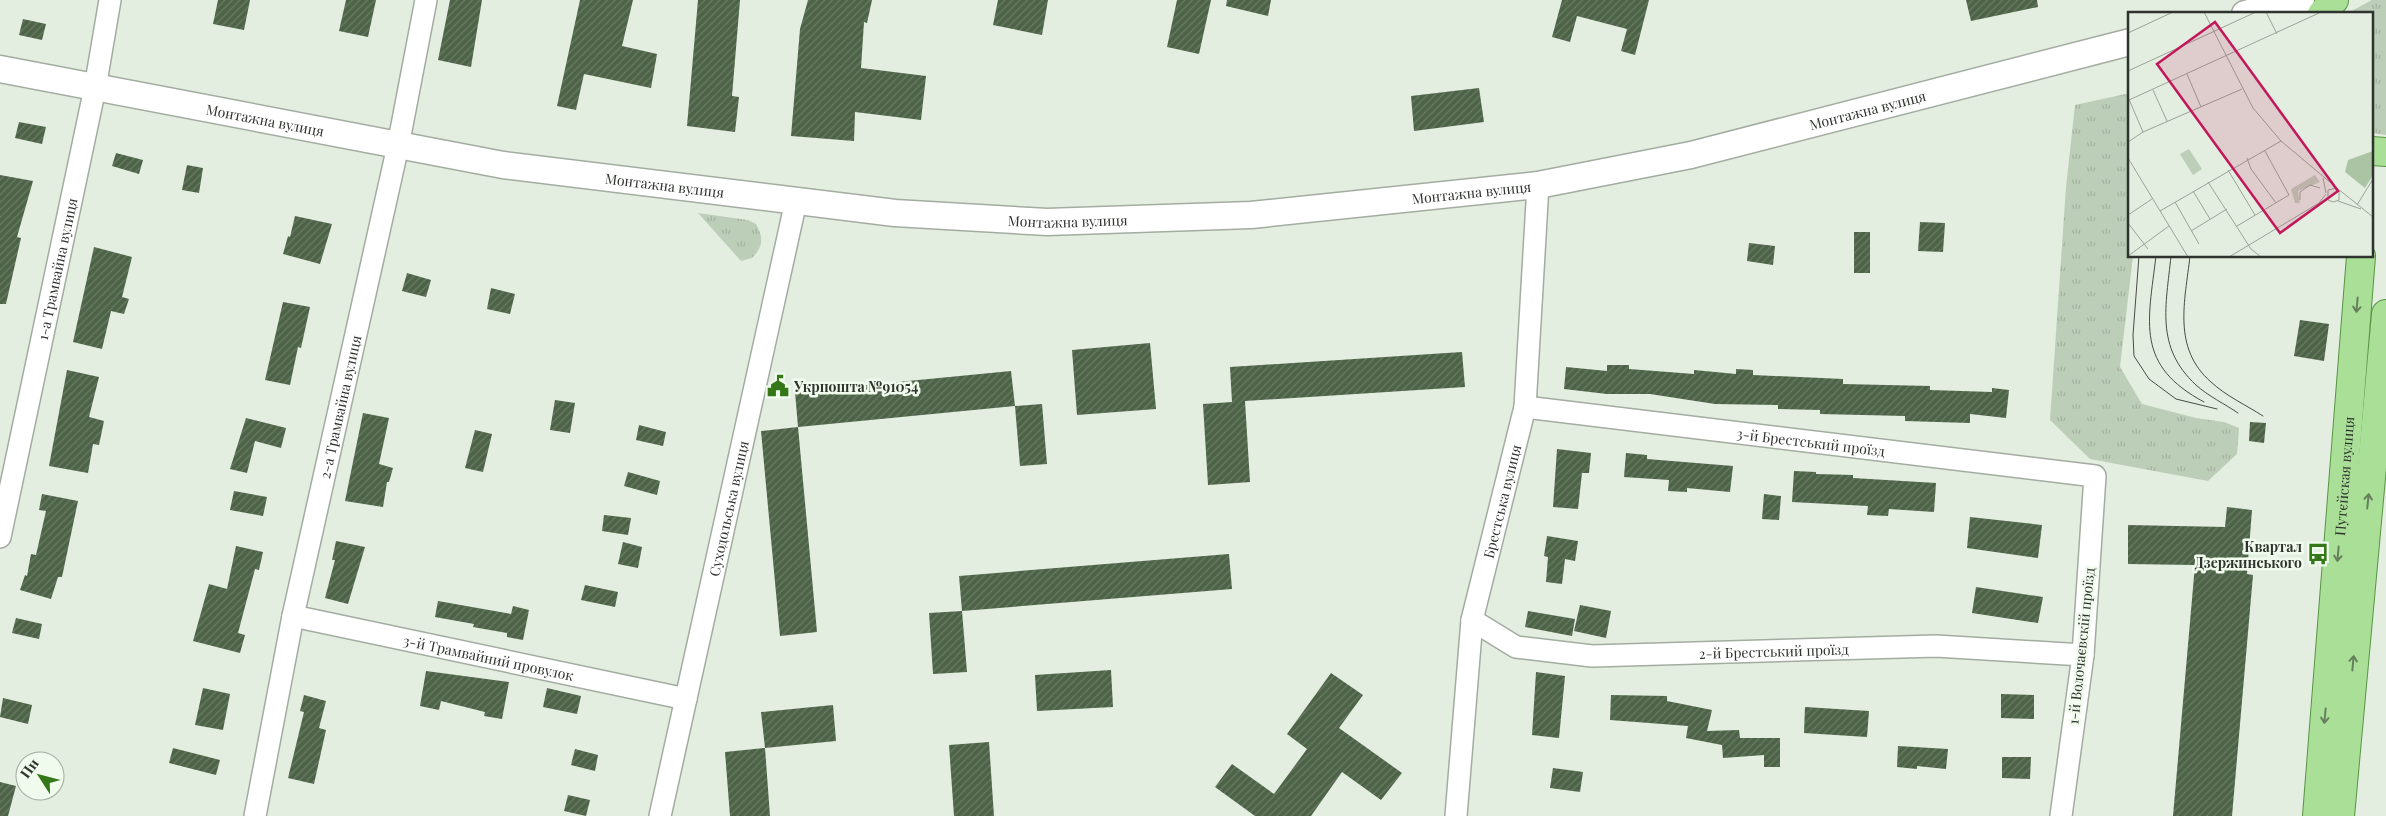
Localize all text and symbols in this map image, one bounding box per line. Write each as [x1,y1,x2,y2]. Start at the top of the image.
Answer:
inset map [2128,12,2374,258]
street label: Монтажна вулиця [1807,85,1928,134]
street label: Монтажна вулиця [205,99,326,140]
street label: Монтажна вулиця [604,168,726,202]
street label: Монтажна вулиця [1411,176,1532,208]
street label: 1-а Трамвайна вулиця [32,196,81,342]
street label: Монтажна вулиця [1007,210,1128,232]
one-way arrow [2352,297,2362,313]
street label: 2-а Трамвайна вулиця [315,333,365,480]
public building icon: Укрпошта №91054 [765,373,791,399]
place label: Укрпошта №91054 [793,377,918,396]
street label: Путєйская вулиця [2330,415,2358,536]
street label: 3-й Брестський проїзд [1736,423,1887,460]
street label: Суходольська вулиця [704,438,752,578]
street label: Брестська вулиця [1478,442,1525,560]
one-way arrow [2363,493,2373,509]
place label: Квартал Дзержинського [2195,537,2302,572]
bus stop icon: Квартал Дзержинського [2305,541,2331,567]
one-way arrow [2333,546,2342,562]
street label: 1-й Волочаєвскій проїзд [2063,566,2099,725]
street label: 3-й Трамвайний провулок [402,630,575,685]
street label: 2-й Брестський проїзд [1699,639,1850,662]
one-way arrow [2349,655,2358,671]
one-way arrow [2320,708,2329,724]
north arrow [15,751,65,801]
text: Пн [15,754,43,782]

